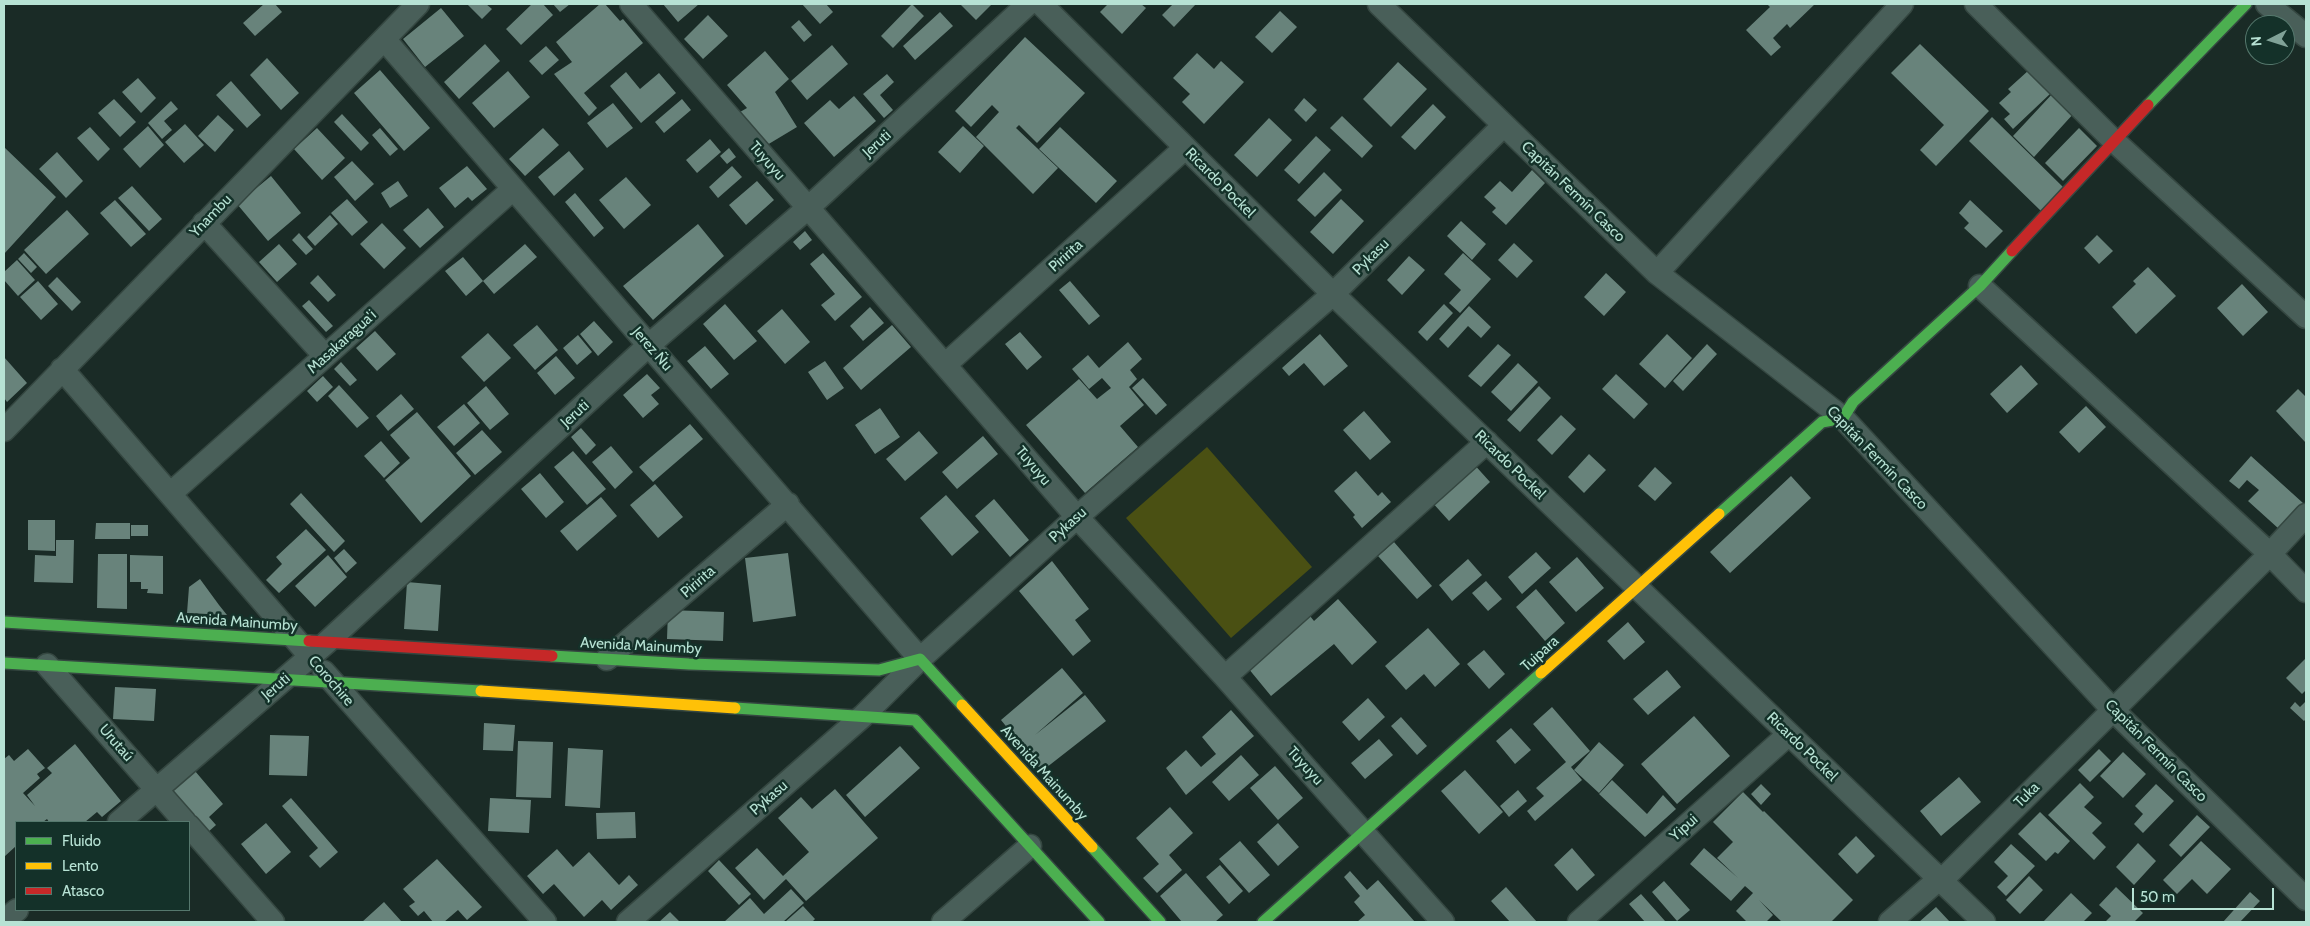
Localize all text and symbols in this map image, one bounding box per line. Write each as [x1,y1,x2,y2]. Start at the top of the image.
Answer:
north arrow [2245,15,2295,65]
text: N [2247,36,2265,47]
street label: Jeruti [859,126,895,162]
street label: Tuyuyu [745,138,789,184]
street label: Capitán Fermín Casco [1517,138,1629,246]
street label: Ricardo Pockel [1181,144,1259,222]
street label: Ynambu [186,191,236,241]
street label: Pykasu [1349,235,1393,279]
street label: Piririta [1045,236,1087,276]
street label: Masakaragua'i [304,306,380,378]
street label: Jerez Ñu [628,323,676,375]
street label: Jeruti [557,396,593,432]
street label: Capitán Fermín Casco [1823,402,1931,514]
street label: Ricardo Pockel [1471,427,1549,503]
street label: Tuyuyu [1012,443,1054,489]
street label: Pykasu [1046,504,1090,546]
street label: Piririta [677,562,719,602]
street label: Avenida Mainumby [176,609,298,635]
street label: Tuipara [1517,632,1563,676]
street label: Avenida Mainumby [580,634,702,658]
street label: Corochire [304,652,358,710]
street label: Jeruti [258,670,294,704]
street label: Capitán Fermín Casco [2101,696,2211,806]
street label: Ricardo Pockel [1763,709,1841,785]
street label: Urutaú [95,721,137,765]
street label: Avenida Mainumby [997,722,1091,824]
street label: Tuyuyu [1283,743,1327,789]
street label: Pykasu [746,777,792,819]
street label: Tuka [2011,779,2043,811]
street label: Yipui [1666,811,1702,845]
legend [15,821,190,911]
text: Fluido [62,832,101,850]
text: Lento [62,857,99,875]
scale bar [2135,878,2278,910]
text: Atasco [62,882,104,900]
text: 50 m [2140,888,2175,906]

